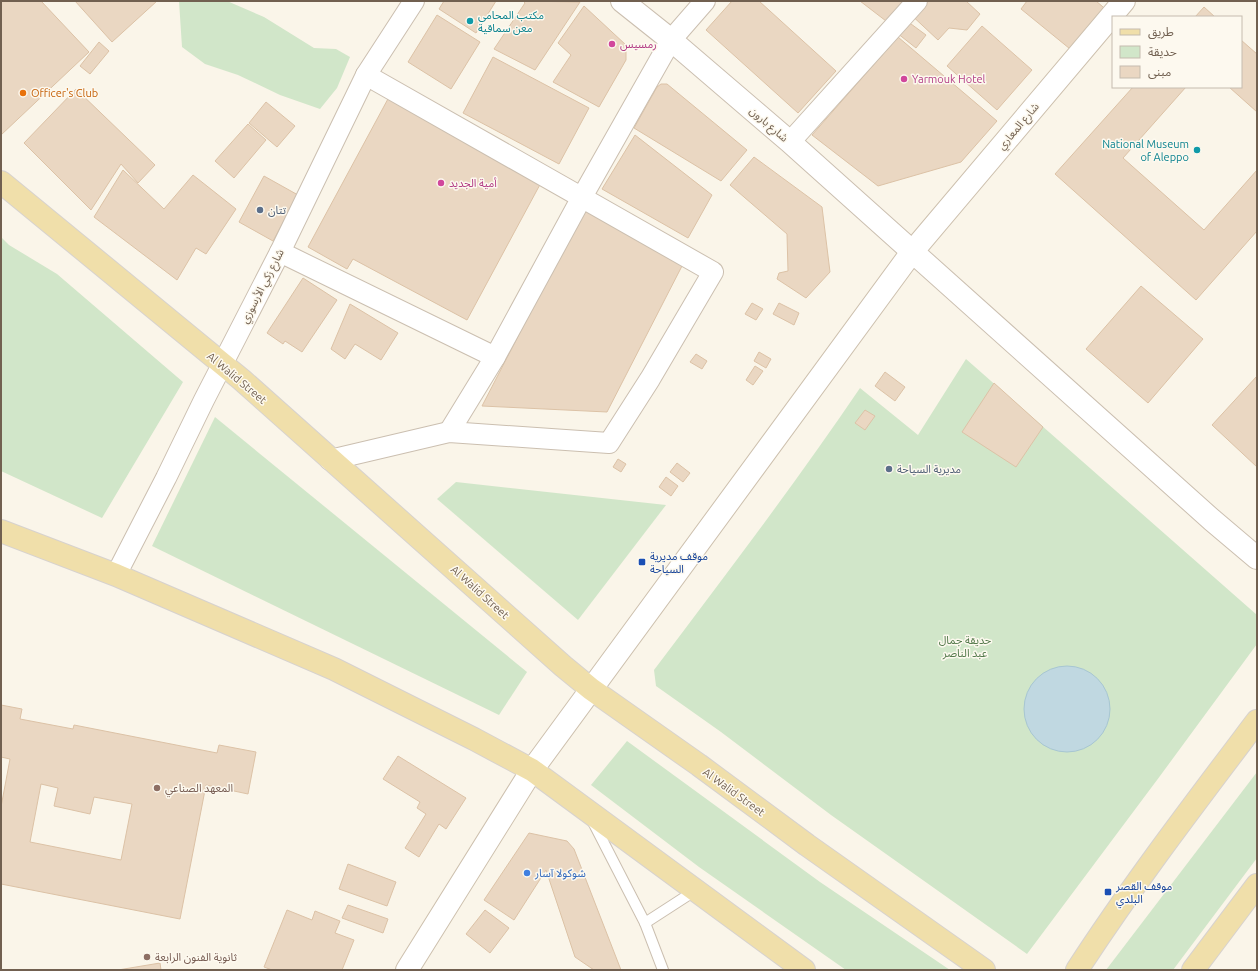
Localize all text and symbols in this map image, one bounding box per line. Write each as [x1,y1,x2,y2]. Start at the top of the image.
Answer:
place label: مكتب المحامي معن سماقية [478,9,544,35]
marker: مكتب المحامي معن سماقية [465,16,475,26]
legend [1112,16,1242,88]
text: طريق [1148,25,1174,40]
place label: رمسيس [620,38,657,51]
marker: رمسيس [607,39,617,49]
text: حديقة [1148,45,1177,59]
text: مبنى [1148,65,1171,79]
place label: Yarmouk Hotel [912,73,986,85]
marker: Yarmouk Hotel [899,74,909,84]
place label: Officer's Club [31,87,98,99]
marker: Officer's Club [18,88,28,98]
street label: شارع المعاري [995,100,1044,154]
street label: شارع بارون [746,104,791,146]
place label: National Museum of Aleppo [1102,138,1189,163]
marker: National Museum of Aleppo [1192,145,1202,155]
place label: أمية الجديد [449,177,497,190]
marker: أمية الجديد [436,178,446,188]
place label: تتان [268,204,286,217]
marker: تتان [255,205,265,215]
street label: شارع زكي الأرسوزي [238,247,289,327]
street label: Al Walid Street [205,350,269,407]
place label: مديرية السياحة [897,463,961,476]
marker: مديرية السياحة [884,464,894,474]
place label: موقف مديرية السياحة [650,550,708,576]
marker: موقف مديرية السياحة [637,557,647,567]
street label: Al Walid Street [449,563,512,621]
park label: حديقة جمال عبد الناصر [939,634,992,660]
street label: Al Walid Street [701,766,768,819]
place label: المعهد الصناعي [165,782,233,798]
marker: المعهد الصناعي [152,783,162,793]
place label: شوكولا آسار [534,867,586,880]
marker: شوكولا آسار [522,868,532,878]
place label: موقف القصر البلدي [1115,880,1172,909]
marker: موقف القصر البلدي [1103,887,1113,897]
place label: ثانوية الفنون الرابعة [155,951,237,964]
marker: ثانوية الفنون الرابعة [142,952,152,962]

